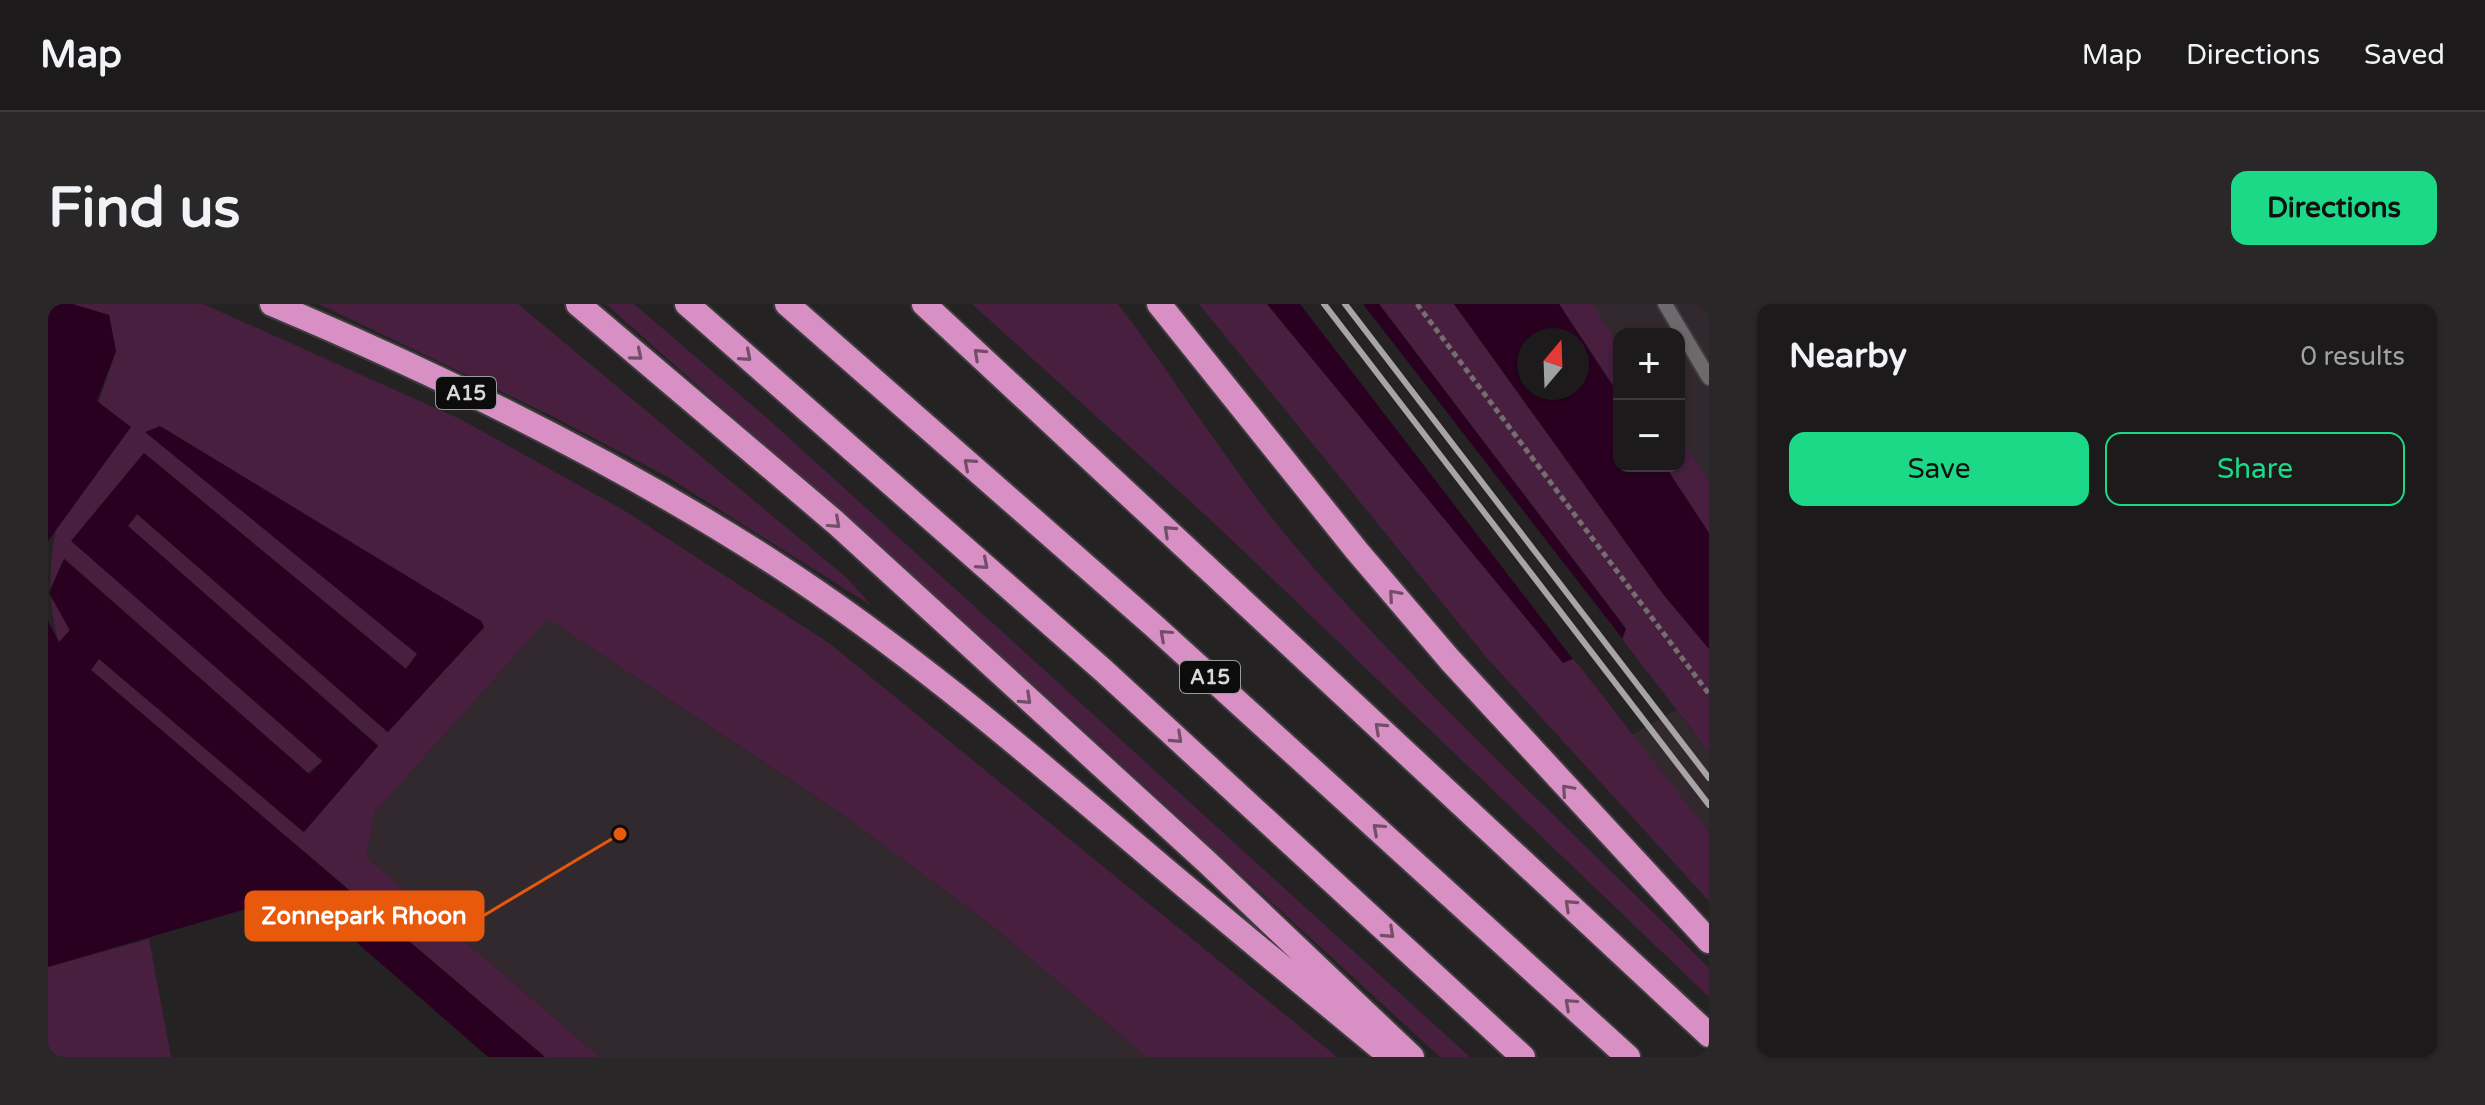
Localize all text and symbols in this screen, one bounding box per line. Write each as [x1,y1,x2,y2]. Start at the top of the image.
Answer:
text: Map [40,32,122,78]
text: Map [2082,38,2142,72]
text: Directions [2186,38,2320,72]
text: Saved [2364,38,2445,72]
button: Directions [2231,171,2437,245]
text: Find us [48,175,240,242]
north arrow [1517,328,1589,400]
map controls [1613,328,1685,472]
button: + [1613,328,1685,400]
text: Nearby [1789,336,1907,377]
text: 0 results [2300,341,2405,372]
one-way arrow [628,345,642,360]
one-way arrow [736,346,751,360]
one-way arrow [973,350,988,364]
road number: A15 [436,377,496,409]
button: − [1613,400,1685,472]
button: Save [1789,432,2089,506]
button: Share [2105,432,2405,506]
one-way arrow [964,459,979,474]
one-way arrow [826,514,840,529]
one-way arrow [1164,526,1178,541]
one-way arrow [974,554,988,569]
one-way arrow [1390,590,1404,605]
one-way arrow [1159,631,1174,645]
road number: A15 [1180,661,1240,693]
one-way arrow [1017,690,1032,704]
one-way arrow [1375,722,1389,737]
one-way arrow [1167,728,1182,742]
one-way arrow [1563,784,1577,799]
one-way arrow [1372,825,1387,839]
callout: Zonnepark Rhoon [246,892,483,940]
one-way arrow [1565,899,1579,914]
text: Zonnepark Rhoon [261,902,467,931]
one-way arrow [1379,923,1394,937]
one-way arrow [1565,999,1579,1014]

